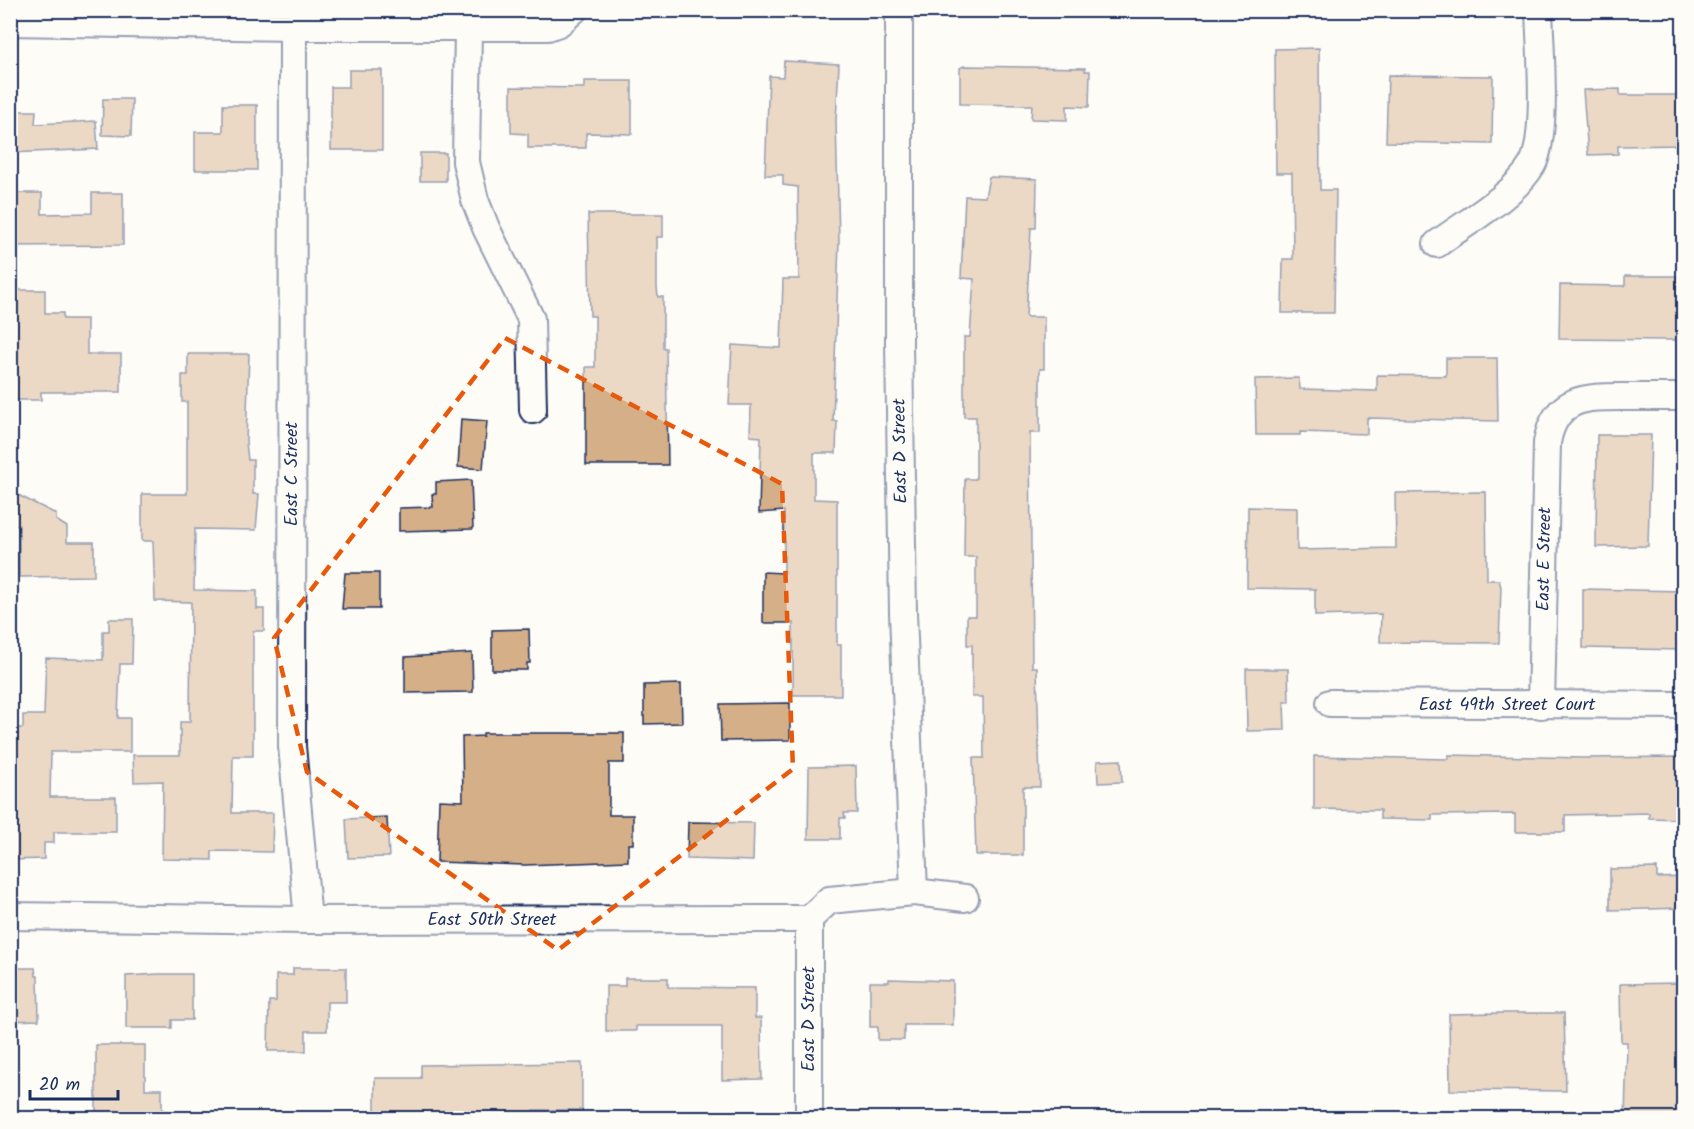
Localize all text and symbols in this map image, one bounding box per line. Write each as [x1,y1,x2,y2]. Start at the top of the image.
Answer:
street label: East D Street [886,397,916,504]
street label: East C Street [278,421,307,526]
street label: East E Street [1530,506,1560,611]
street label: East 49th Street Court [1419,691,1596,720]
street label: East 50th Street [428,906,558,935]
street label: East D Street [795,965,824,1072]
scale bar [30,1063,118,1101]
text: 20 m [39,1071,80,1100]

